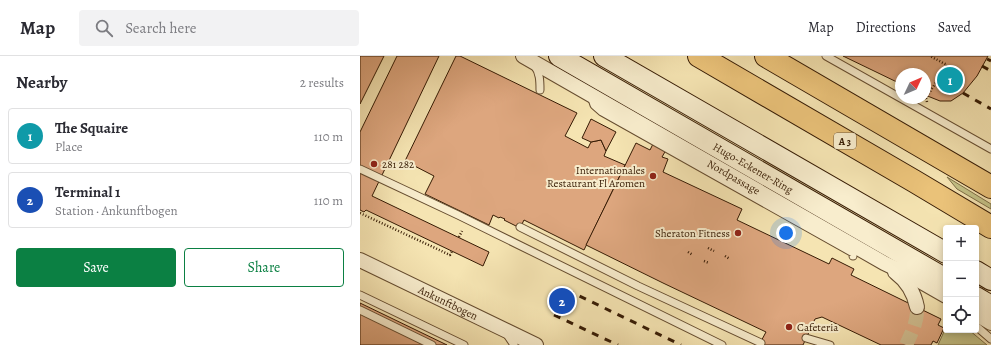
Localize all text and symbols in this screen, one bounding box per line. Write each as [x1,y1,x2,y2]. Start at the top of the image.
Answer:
search box [79,10,359,46]
text: Map [20,15,55,41]
icon: search [93,17,115,39]
text: Search here [125,18,197,38]
text: Map [808,18,834,37]
text: Directions [856,18,916,37]
text: Saved [938,18,971,37]
pin: 1 [937,65,963,95]
north arrow [895,68,931,104]
text: Nearby [16,71,67,94]
text: 2 results [300,74,344,91]
text: The Squaire [55,118,128,138]
text: 1 [28,128,32,145]
text: 110 m [314,128,343,145]
road number: A 3 [834,133,856,149]
text: Place [55,138,83,155]
street label: Hugo-Eckener-Ring [710,139,796,198]
street label: Nordpassage [704,156,763,198]
place label: 281 282 [382,157,414,172]
marker: 281 282 [369,159,379,169]
place label: Internationales Restaurant Fl Aromen [547,163,645,191]
marker: Internationales Restaurant Fl Aromen [648,171,658,181]
text: Terminal 1 [55,182,120,202]
text: 2 [27,192,33,209]
text: 110 m [314,192,343,209]
text: Station · Ankunftbogen [55,202,178,219]
your location [776,223,796,243]
map controls [943,225,979,333]
button: + [943,225,979,261]
place label: Sheraton Fitness [655,226,730,241]
marker: Sheraton Fitness [733,228,743,238]
button: Save [16,248,176,287]
button: Share [184,248,344,287]
button: − [943,261,979,297]
street label: Ankunftbogen [415,282,480,324]
pin: 2 [549,286,575,316]
button: locate [943,297,979,333]
place label: Cafeteria [797,320,839,335]
marker: Cafeteria [784,322,794,332]

